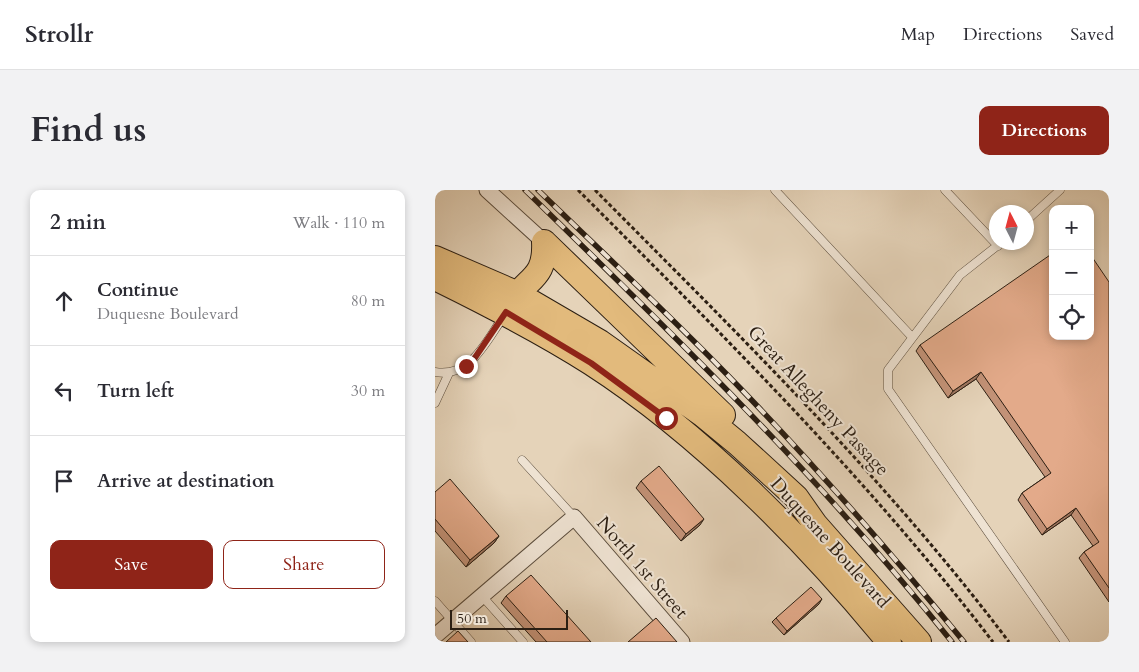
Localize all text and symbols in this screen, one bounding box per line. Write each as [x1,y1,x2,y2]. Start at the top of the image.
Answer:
text: Strollr [25,18,93,51]
text: Map [901,22,935,47]
text: Directions [963,22,1042,47]
text: Saved [1070,22,1114,47]
text: Find us [30,106,146,154]
button: Directions [979,106,1109,155]
north arrow [989,205,1034,250]
map controls [1049,205,1094,340]
button: + [1049,205,1094,250]
text: 2 min [50,208,106,237]
text: Walk · 110 m [293,212,385,234]
button: − [1049,250,1094,295]
text: Continue [97,277,179,303]
icon: ahead [50,287,78,315]
text: 80 m [351,290,385,312]
button: locate [1049,295,1094,340]
text: Duquesne Boulevard [97,303,238,325]
street label: Great Allegheny Passage [742,320,895,482]
route end [455,355,478,378]
icon: left [50,377,78,405]
text: Turn left [97,378,174,404]
text: 30 m [351,380,385,402]
route start [655,407,678,430]
icon: arrive [50,467,78,495]
text: Arrive at destination [97,468,274,494]
street label: Duquesne Boulevard [764,472,896,614]
street label: North 1st Street [590,511,694,624]
button: Save [50,540,213,589]
button: Share [223,540,385,589]
scale bar [450,607,567,630]
text: 50 m [457,609,487,628]

